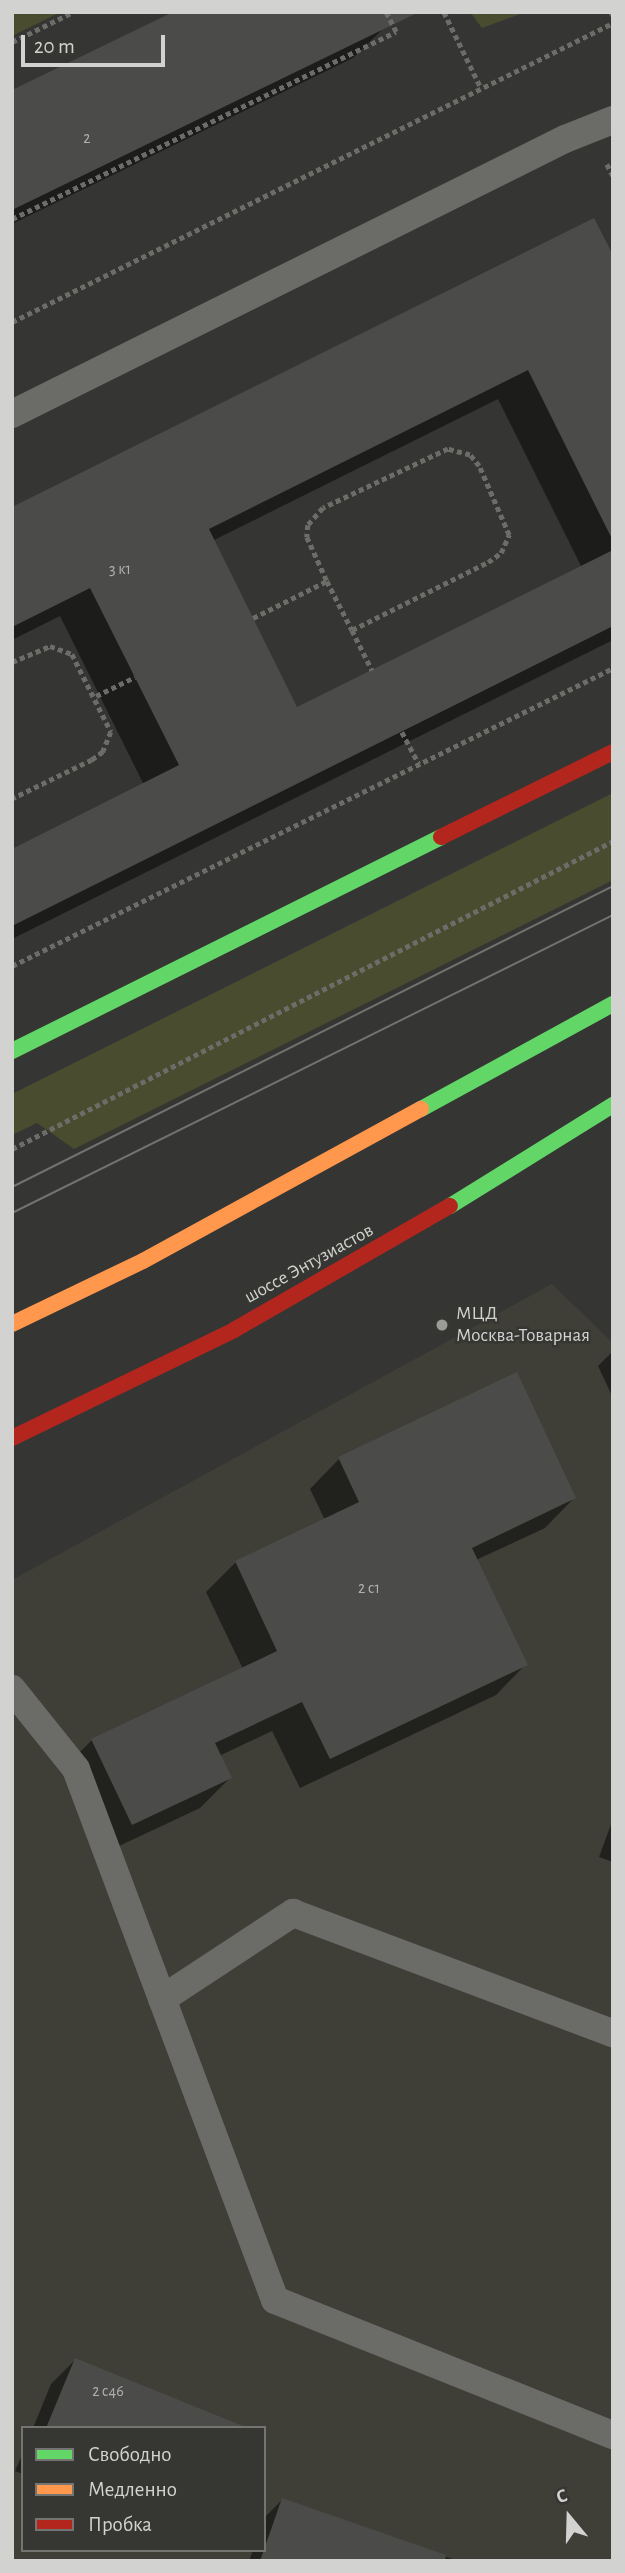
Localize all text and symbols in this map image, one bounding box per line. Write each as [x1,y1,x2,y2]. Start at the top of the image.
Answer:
scale bar [24,21,168,65]
text: 20 m [34,36,75,57]
house number: 2 [83,128,91,148]
house number: 3 к1 [109,559,131,579]
street label: шоссе Энтузиастов [240,1219,378,1309]
place label: МЦД Москва-Товарная [456,1303,590,1347]
marker: МЦД Москва-Товарная [434,1317,450,1333]
house number: 2 с1 [358,1578,380,1598]
house number: 2 с46 [92,2381,124,2401]
legend [21,2426,266,2552]
text: Свободно [88,2444,172,2465]
text: Медленно [88,2479,177,2500]
north arrow [534,2482,604,2552]
text: С [554,2486,570,2507]
text: Пробка [88,2514,152,2535]

